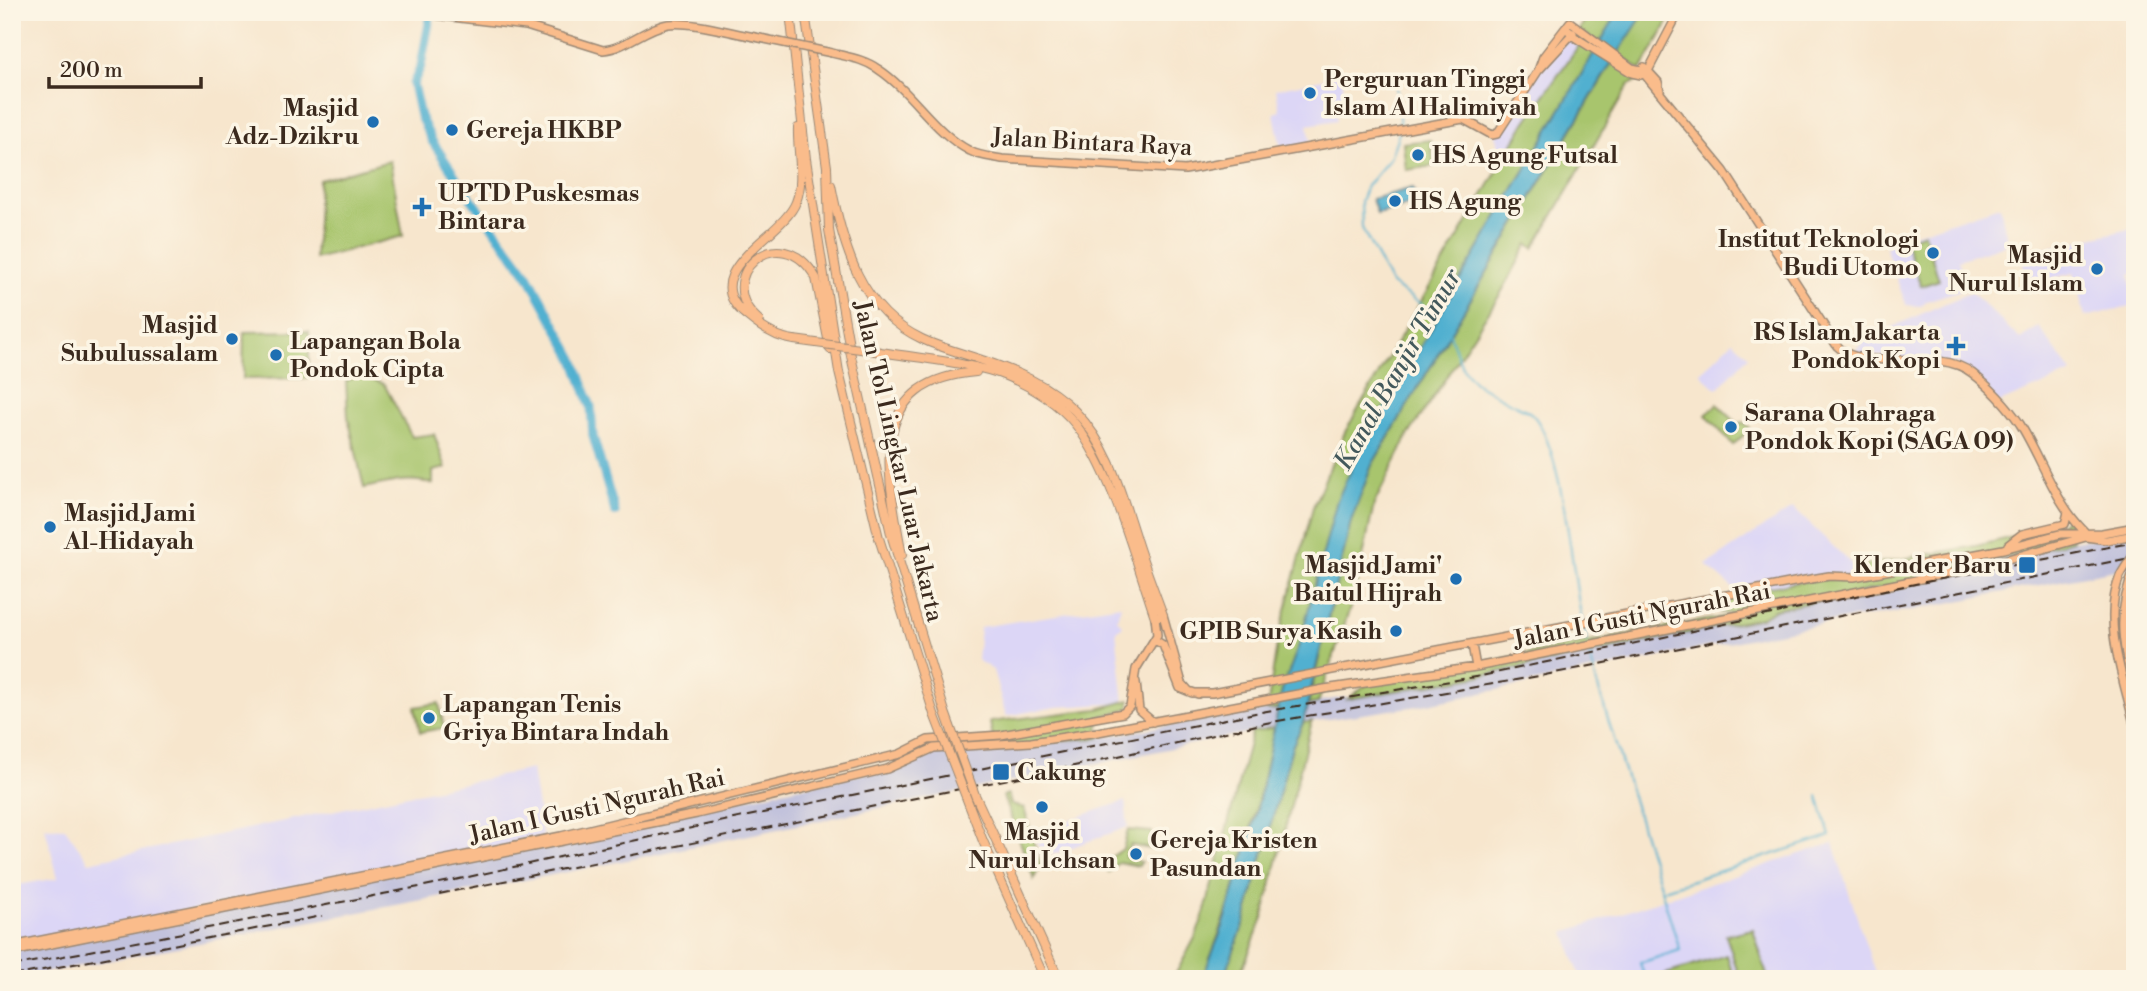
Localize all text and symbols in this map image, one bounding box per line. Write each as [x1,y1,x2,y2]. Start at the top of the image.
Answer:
scale bar [49,46,201,90]
text: 200 m [60,58,123,84]
place label: Perguruan Tinggi Islam Al Halimiyah [1324,65,1537,123]
marker: Perguruan Tinggi Islam Al Halimiyah [1302,85,1318,101]
place label: Masjid Adz-Dzikru [225,94,359,152]
marker: Masjid Adz-Dzikru [365,114,381,130]
place label: Gereja HKBP [466,116,621,146]
marker: Gereja HKBP [444,122,460,138]
street label: Jalan Bintara Raya [990,123,1194,163]
place label: HS Agung Futsal [1432,141,1618,171]
marker: HS Agung Futsal [1410,147,1426,163]
place label: UPTD Puskesmas Bintara [438,179,639,237]
place label: HS Agung [1409,187,1522,217]
marker: HS Agung [1387,193,1403,209]
marker: UPTD Puskesmas Bintara [412,197,432,217]
place label: Institut Teknologi Budi Utomo [1718,225,1919,283]
place label: Masjid Nurul Islam [1948,241,2083,299]
marker: Institut Teknologi Budi Utomo [1925,245,1941,261]
marker: Masjid Nurul Islam [2089,261,2105,277]
water label: Kanal Banjir Timur [1327,262,1469,476]
street label: Jalan Tol Lingkar Luar Jakarta [846,296,950,626]
place label: Masjid Subulussalam [61,311,218,369]
place label: RS Islam Jakarta Pondok Kopi [1753,318,1941,376]
place label: Lapangan Bola Pondok Cipta [290,327,462,385]
marker: Masjid Subulussalam [224,331,240,347]
marker: RS Islam Jakarta Pondok Kopi [1946,336,1966,356]
marker: Lapangan Bola Pondok Cipta [268,347,284,363]
place label: Sarana Olahraga Pondok Kopi (SAGA 09) [1745,399,2013,457]
marker: Sarana Olahraga Pondok Kopi (SAGA 09) [1723,419,1739,435]
place label: Masjid Jami Al-Hidayah [63,499,196,557]
marker: Masjid Jami Al-Hidayah [42,519,58,535]
place label: Masjid Jami' Baitul Hijrah [1293,551,1442,609]
place label: Klender Baru [1854,551,2011,581]
marker: Klender Baru [2017,555,2037,575]
marker: Masjid Jami' Baitul Hijrah [1448,571,1464,587]
street label: Jalan I Gusti Ngurah Rai [1510,576,1773,656]
place label: GPIB Surya Kasih [1179,617,1382,647]
marker: GPIB Surya Kasih [1388,623,1404,639]
place label: Lapangan Tenis Griya Bintara Indah [443,690,669,748]
marker: Lapangan Tenis Griya Bintara Indah [421,710,437,726]
place label: Cakung [1017,758,1107,788]
marker: Cakung [991,762,1011,782]
street label: Jalan I Gusti Ngurah Rai [466,763,728,851]
marker: Masjid Nurul Ichsan [1034,799,1050,815]
place label: Masjid Nurul Ichsan [969,818,1116,876]
place label: Gereja Kristen Pasundan [1150,826,1318,884]
marker: Gereja Kristen Pasundan [1128,846,1144,862]

